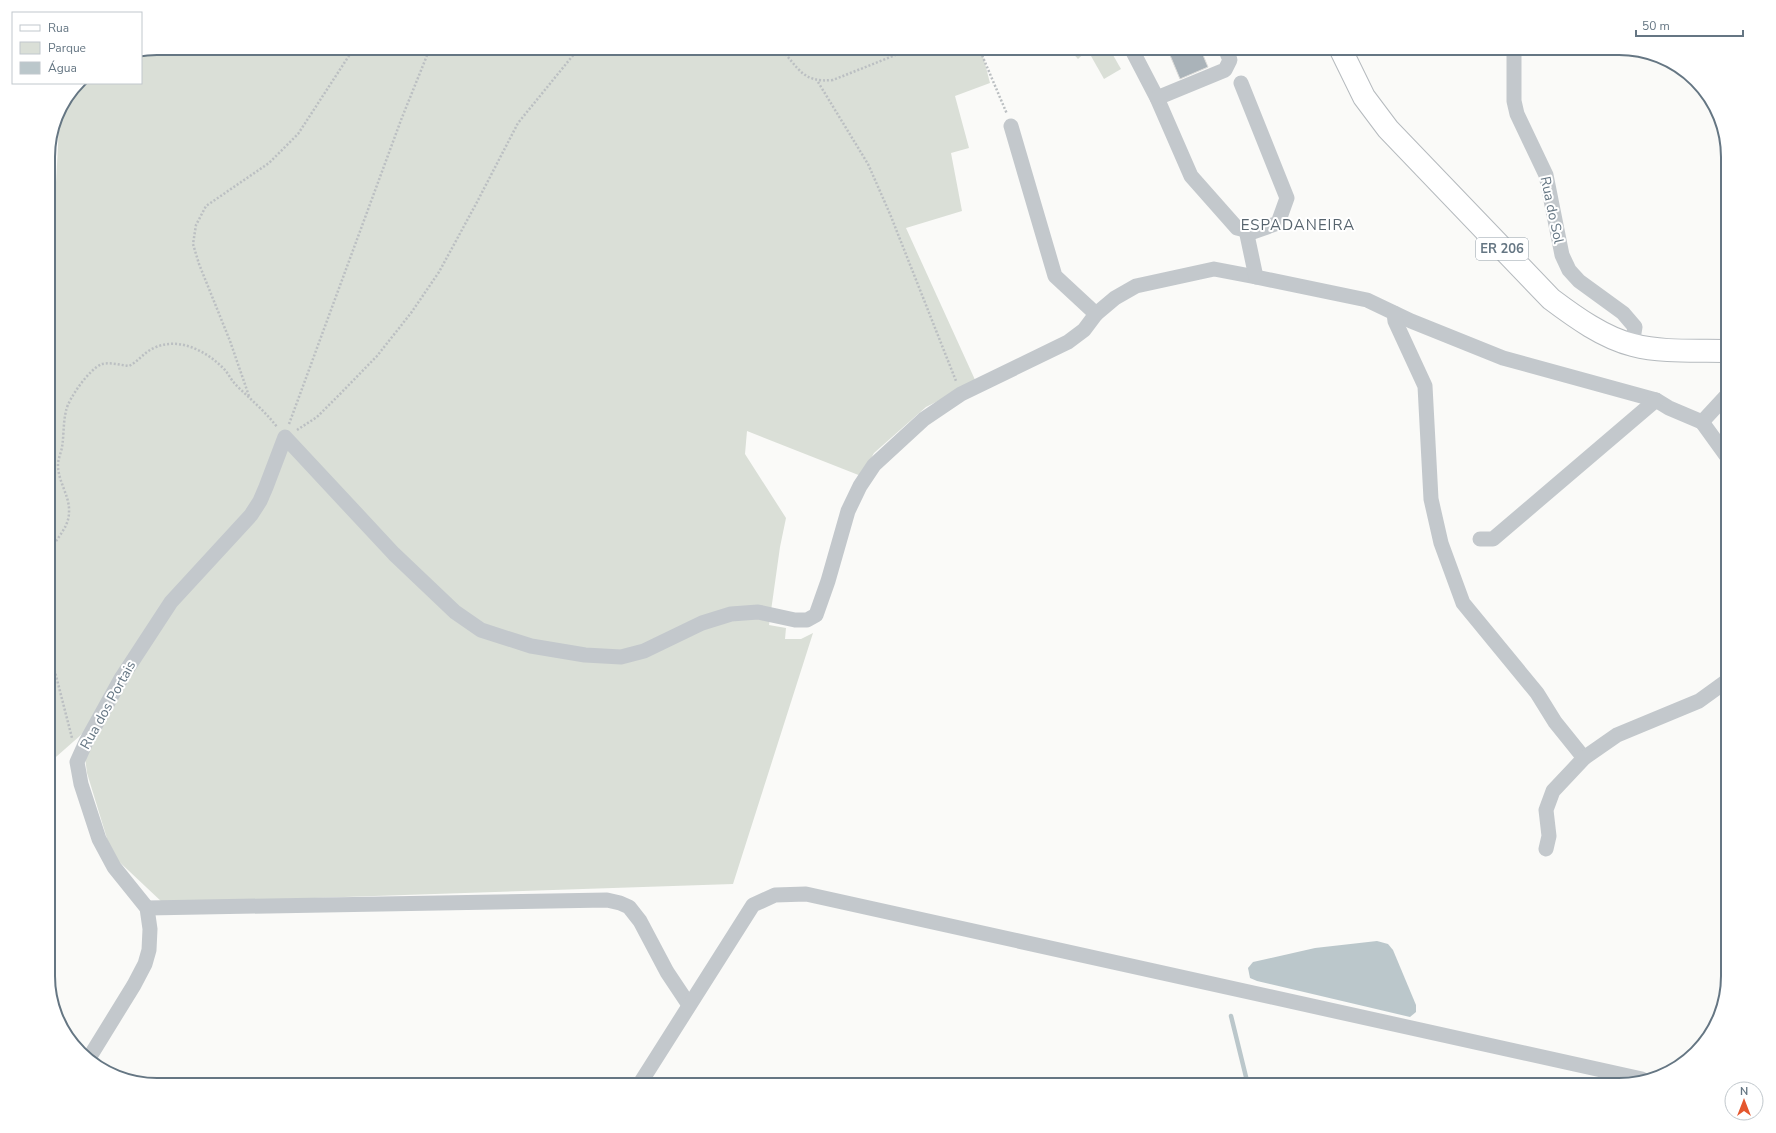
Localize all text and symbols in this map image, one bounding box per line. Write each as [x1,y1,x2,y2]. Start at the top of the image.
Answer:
legend [12,12,142,84]
scale bar [1636,12,1743,38]
text: 50 m [1642,18,1670,34]
text: Rua [48,20,69,36]
text: Parque [48,40,86,56]
text: Água [48,60,77,76]
street label: Rua do Sol [1536,175,1569,246]
district label: ESPADANEIRA [1241,215,1355,235]
road number: ER 206 [1476,238,1528,260]
street label: Rua dos Portais [76,657,140,753]
north arrow [1724,1081,1764,1121]
text: N [1740,1084,1748,1099]

